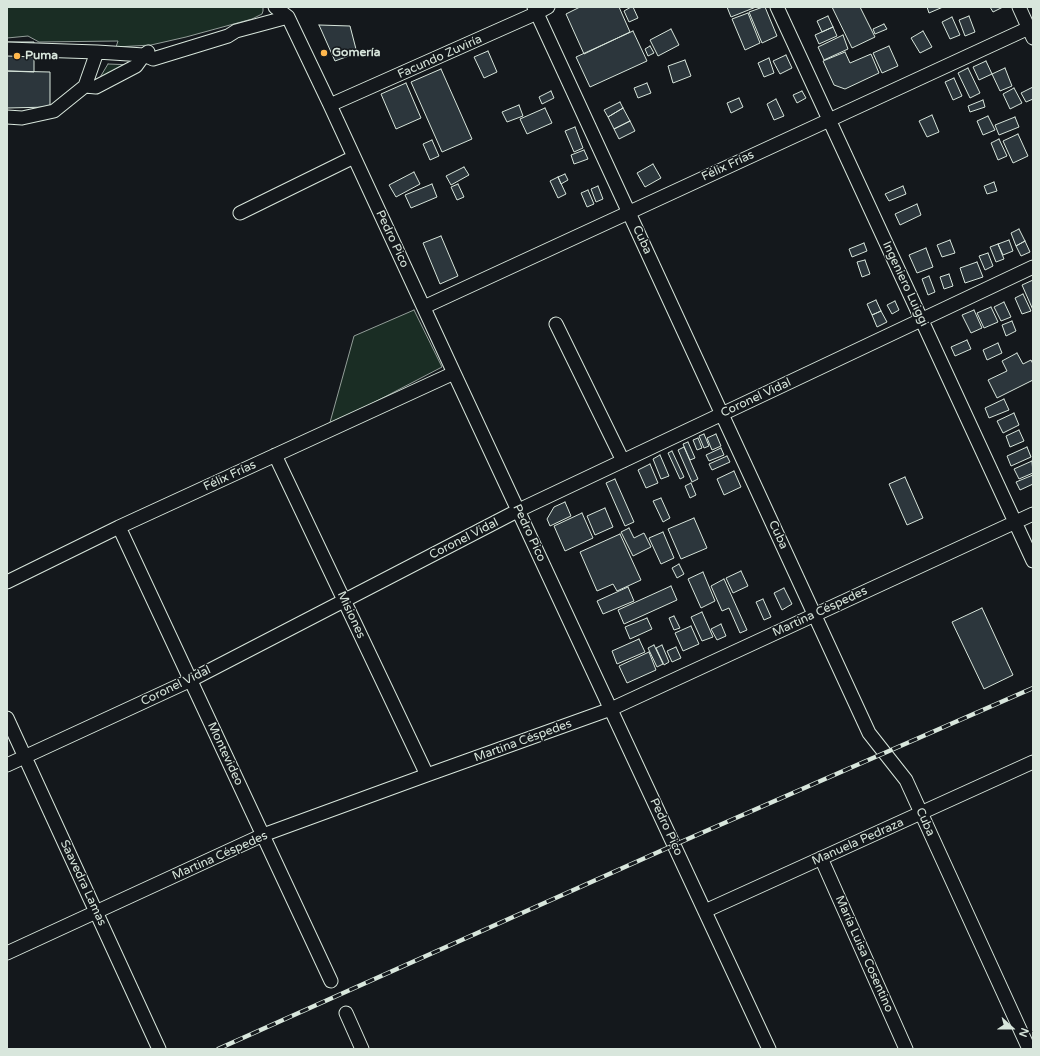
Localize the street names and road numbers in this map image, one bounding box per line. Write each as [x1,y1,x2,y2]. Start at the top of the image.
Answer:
street label: Facundo Zuviría [396,32,484,82]
street label: Félix Frías [699,148,757,184]
street label: Pedro Pico [372,208,412,270]
street label: Cuba [629,223,655,257]
street label: Ingeniero Luiggi [879,239,931,329]
street label: Coronel Vidal [719,375,793,421]
street label: Félix Frías [201,458,259,494]
street label: Pedro Pico [509,502,549,564]
street label: Coronel Vidal [427,515,501,563]
street label: Cuba [765,518,791,552]
street label: Martina Céspedes [770,584,870,640]
street label: Misiones [334,589,368,641]
street label: Coronel Vidal [139,663,213,709]
street label: Martina Céspedes [472,717,574,765]
street label: Montevideo [204,720,246,788]
street label: Pedro Pico [646,796,686,858]
street label: Cuba [912,805,938,839]
street label: Manuela Pedraza [810,815,906,869]
street label: Martina Céspedes [170,829,270,883]
street label: Saavedra Lamas [57,838,109,928]
street label: María Luisa Cosentino [832,894,896,1014]

